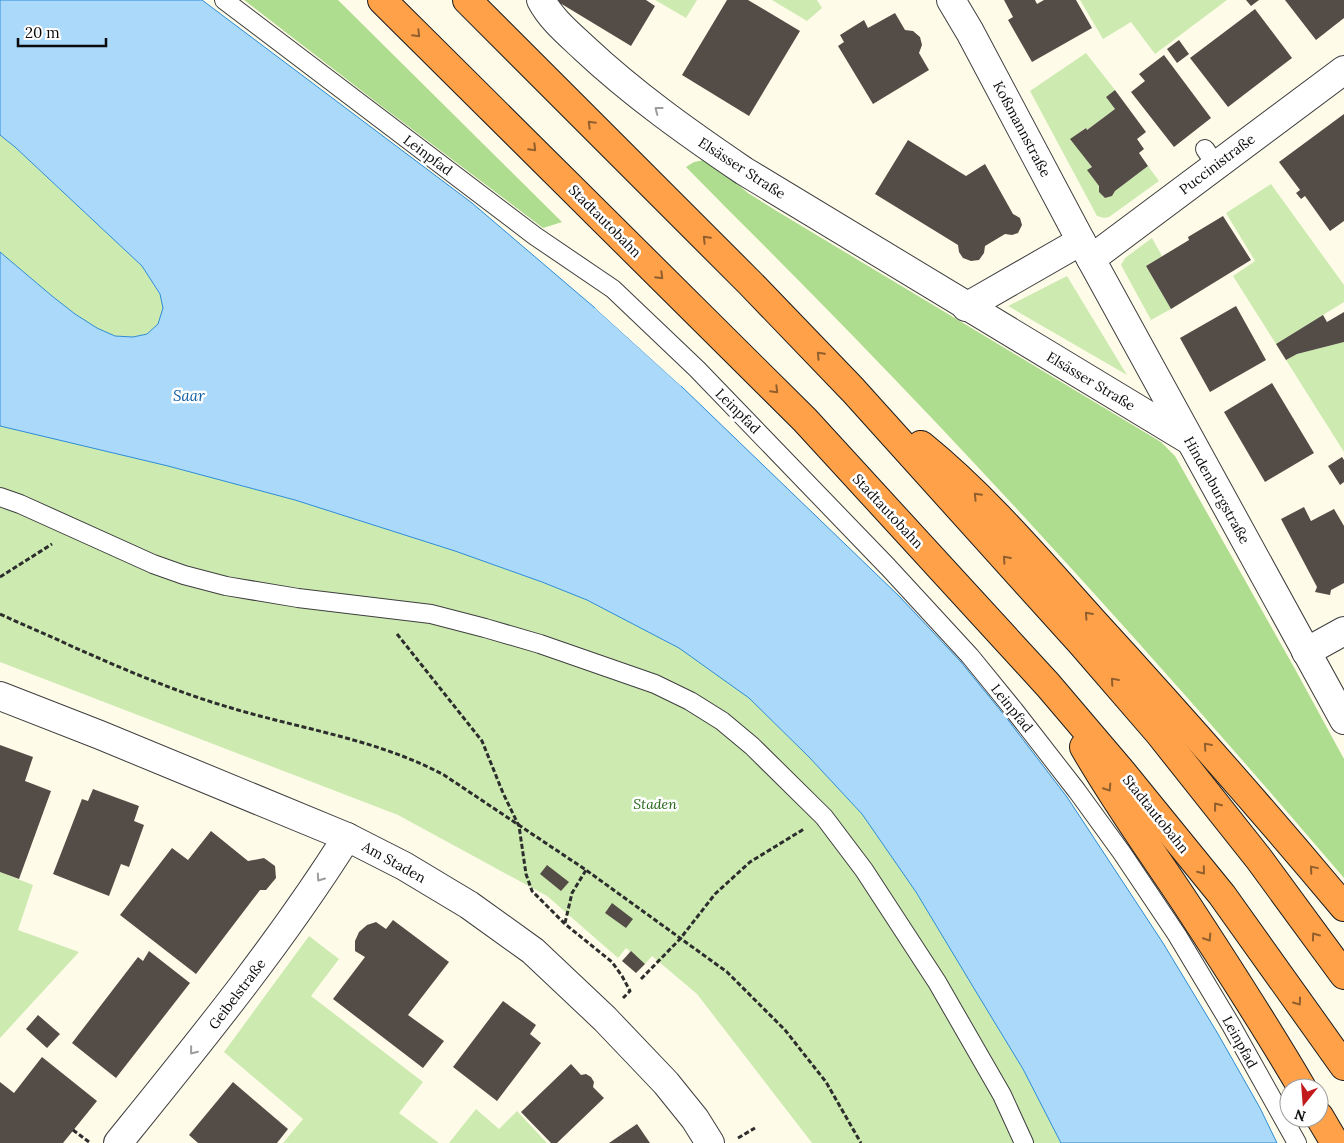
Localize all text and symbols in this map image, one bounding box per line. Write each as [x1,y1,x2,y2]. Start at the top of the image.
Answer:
scale bar [18,15,105,47]
text: 20 m [25,23,60,42]
one-way arrow [411,28,420,37]
street label: Koßmannstraße [989,78,1055,180]
one-way arrow [654,107,664,116]
one-way arrow [588,121,597,130]
street label: Puccinistraße [1176,129,1259,198]
street label: Leinpfad [400,131,456,179]
street label: Elsässer Straße [695,133,789,203]
one-way arrow [527,142,536,151]
street label: Stadtautobahn [565,181,646,262]
one-way arrow [703,236,712,245]
one-way arrow [654,270,663,279]
street label: Elsässer Straße [1043,347,1139,415]
one-way arrow [817,352,826,361]
one-way arrow [769,384,778,393]
street label: Leinpfad [712,385,764,437]
water label: Saar [173,386,205,405]
street label: Hindenburgstraße [1180,433,1254,547]
street label: Stadtautobahn [849,470,928,552]
one-way arrow [974,493,983,502]
one-way arrow [1003,556,1012,565]
one-way arrow [1085,611,1094,620]
one-way arrow [1111,677,1120,686]
street label: Leinpfad [987,680,1037,736]
one-way arrow [1203,743,1212,752]
street label: Stadtautobahn [1119,771,1193,857]
one-way arrow [1102,782,1111,791]
park label: Staden [633,795,677,813]
one-way arrow [1214,803,1223,812]
street label: Am Staden [358,837,429,887]
one-way arrow [1196,865,1204,874]
one-way arrow [1309,866,1318,875]
one-way arrow [317,872,326,881]
one-way arrow [1201,932,1211,941]
one-way arrow [1312,932,1321,942]
street label: Geibelstraße [205,955,270,1033]
one-way arrow [1292,996,1301,1006]
street label: Leinpfad [1218,1013,1262,1071]
one-way arrow [190,1045,198,1054]
north arrow [1279,1078,1329,1128]
text: N [1292,1105,1308,1126]

